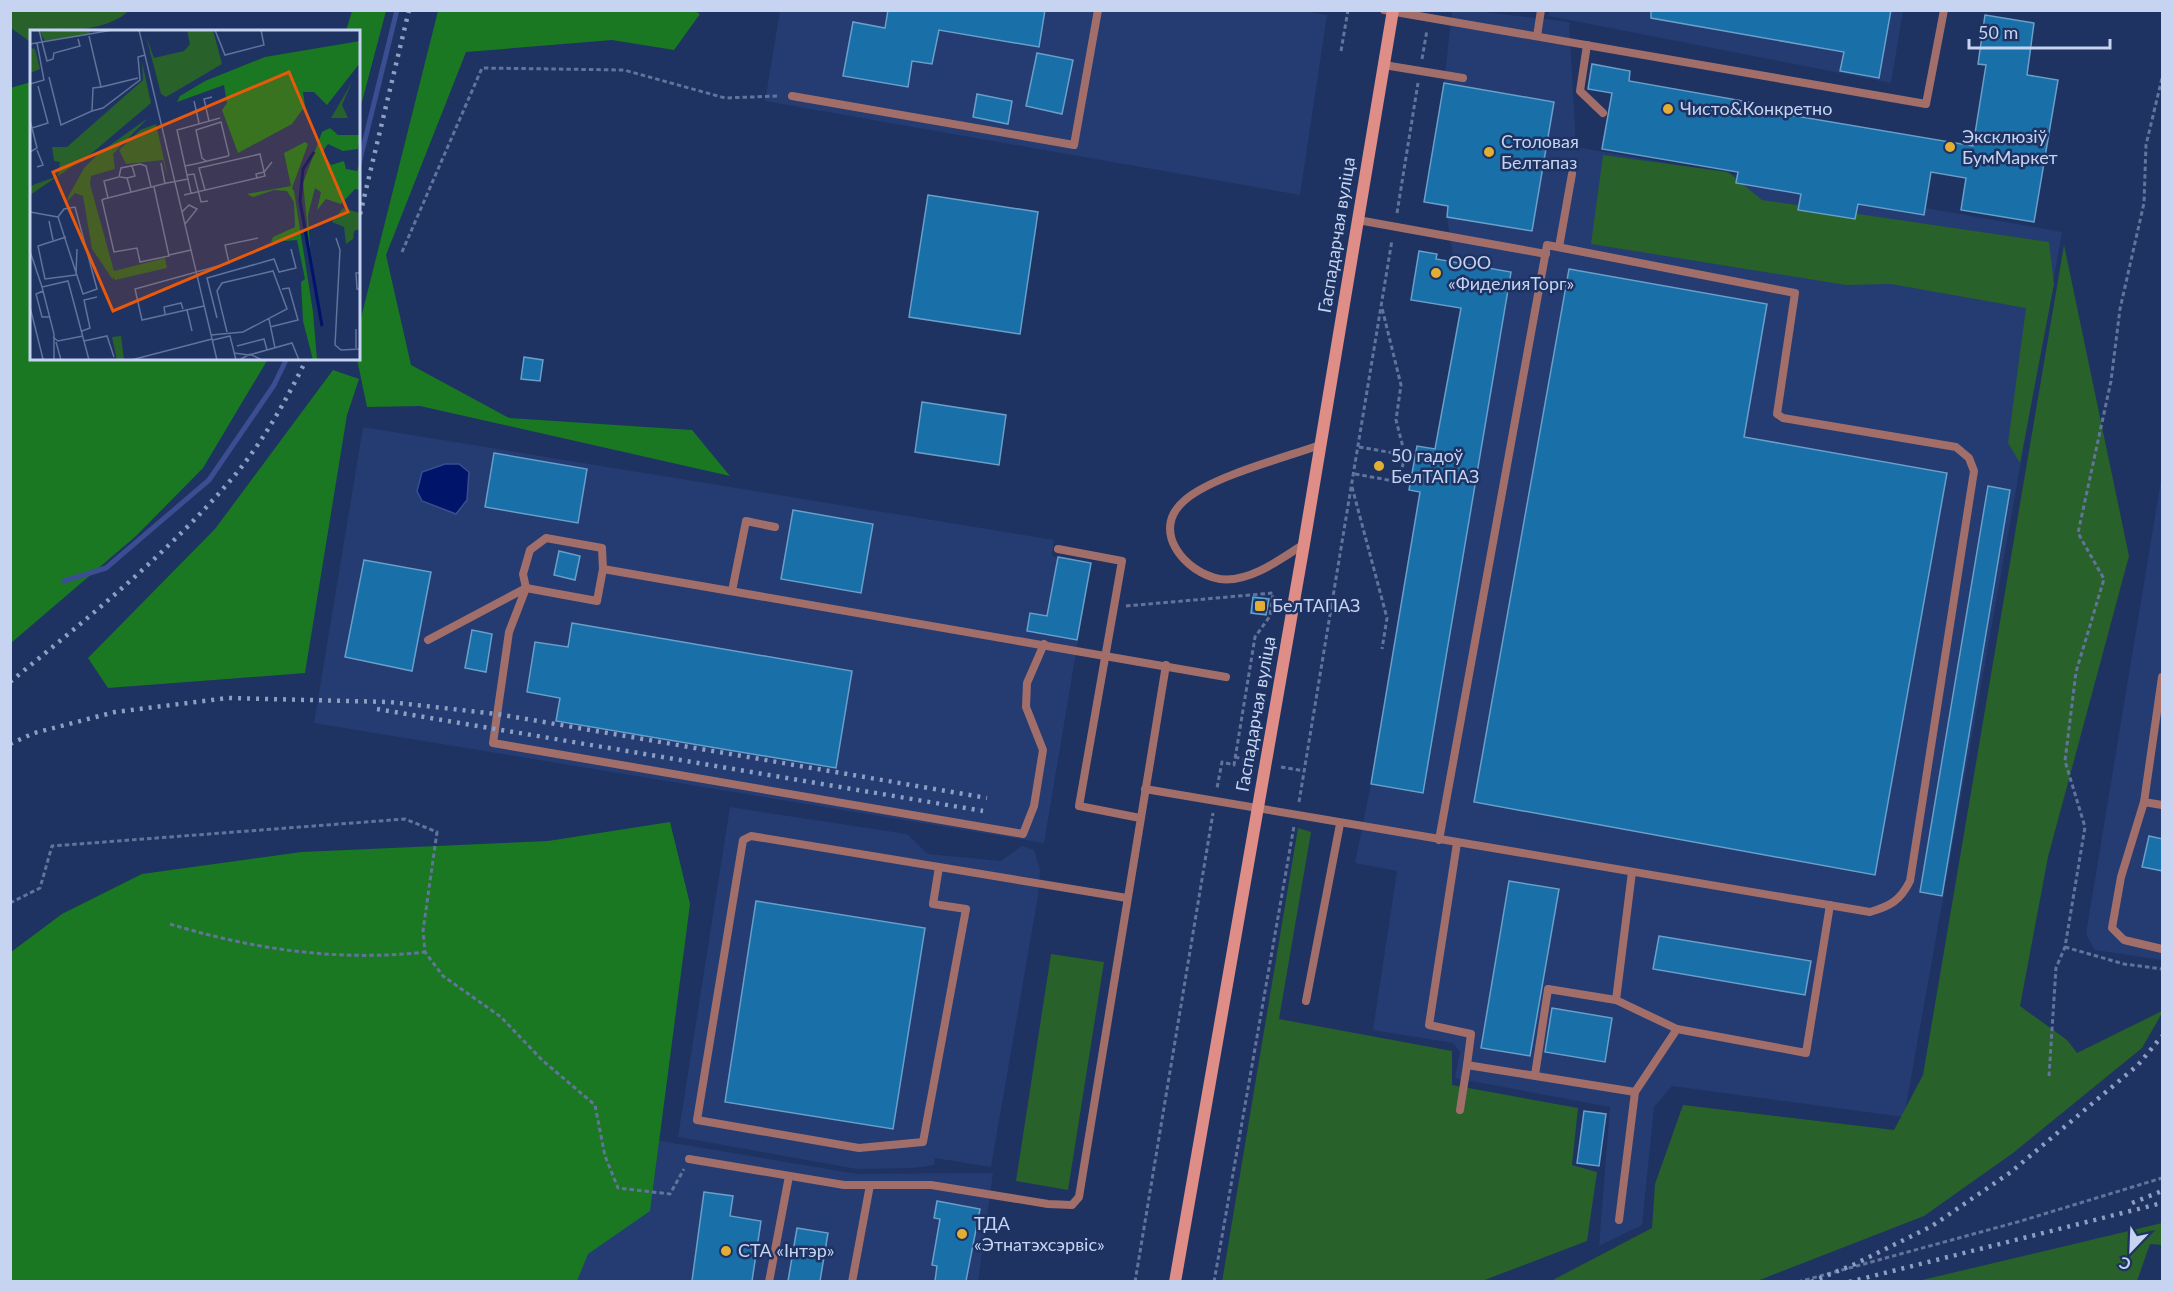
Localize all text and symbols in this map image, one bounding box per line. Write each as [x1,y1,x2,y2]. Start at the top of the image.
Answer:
scale bar [1969,12,2110,50]
text: 50 m [1978,21,2018,43]
inset map [30,30,360,360]
place label: Чисто&Конкретно [1680,97,1832,119]
marker: Чисто&Конкретно [1661,102,1675,116]
place label: Эксклюзіў БумМаркет [1962,125,2058,168]
place label: Столовая Белтапаз [1501,130,1579,173]
marker: Эксклюзіў БумМаркет [1943,140,1957,154]
marker: Столовая Белтапаз [1482,145,1496,159]
street label: Гаспадарчая вуліца [1313,155,1359,314]
place label: ООО «ФиделияТорг» [1448,251,1574,294]
marker: ООО «ФиделияТорг» [1429,266,1443,280]
place label: 50 гадоў БелТАПАЗ [1391,444,1479,487]
marker: 50 гадоў БелТАПАЗ [1372,459,1386,473]
place label: БелТАПАЗ [1272,594,1360,616]
marker: БелТАПАЗ [1253,599,1267,613]
street label: Гаспадарчая вуліца [1231,634,1280,793]
place label: ТДА «Этнатэхсэрвіс» [974,1212,1105,1255]
north arrow [2101,1220,2161,1280]
marker: ТДА «Этнатэхсэрвіс» [955,1227,969,1241]
place label: СТА «Інтэр» [738,1239,835,1261]
marker: СТА «Інтэр» [719,1244,733,1258]
text: С [2116,1253,2134,1275]

